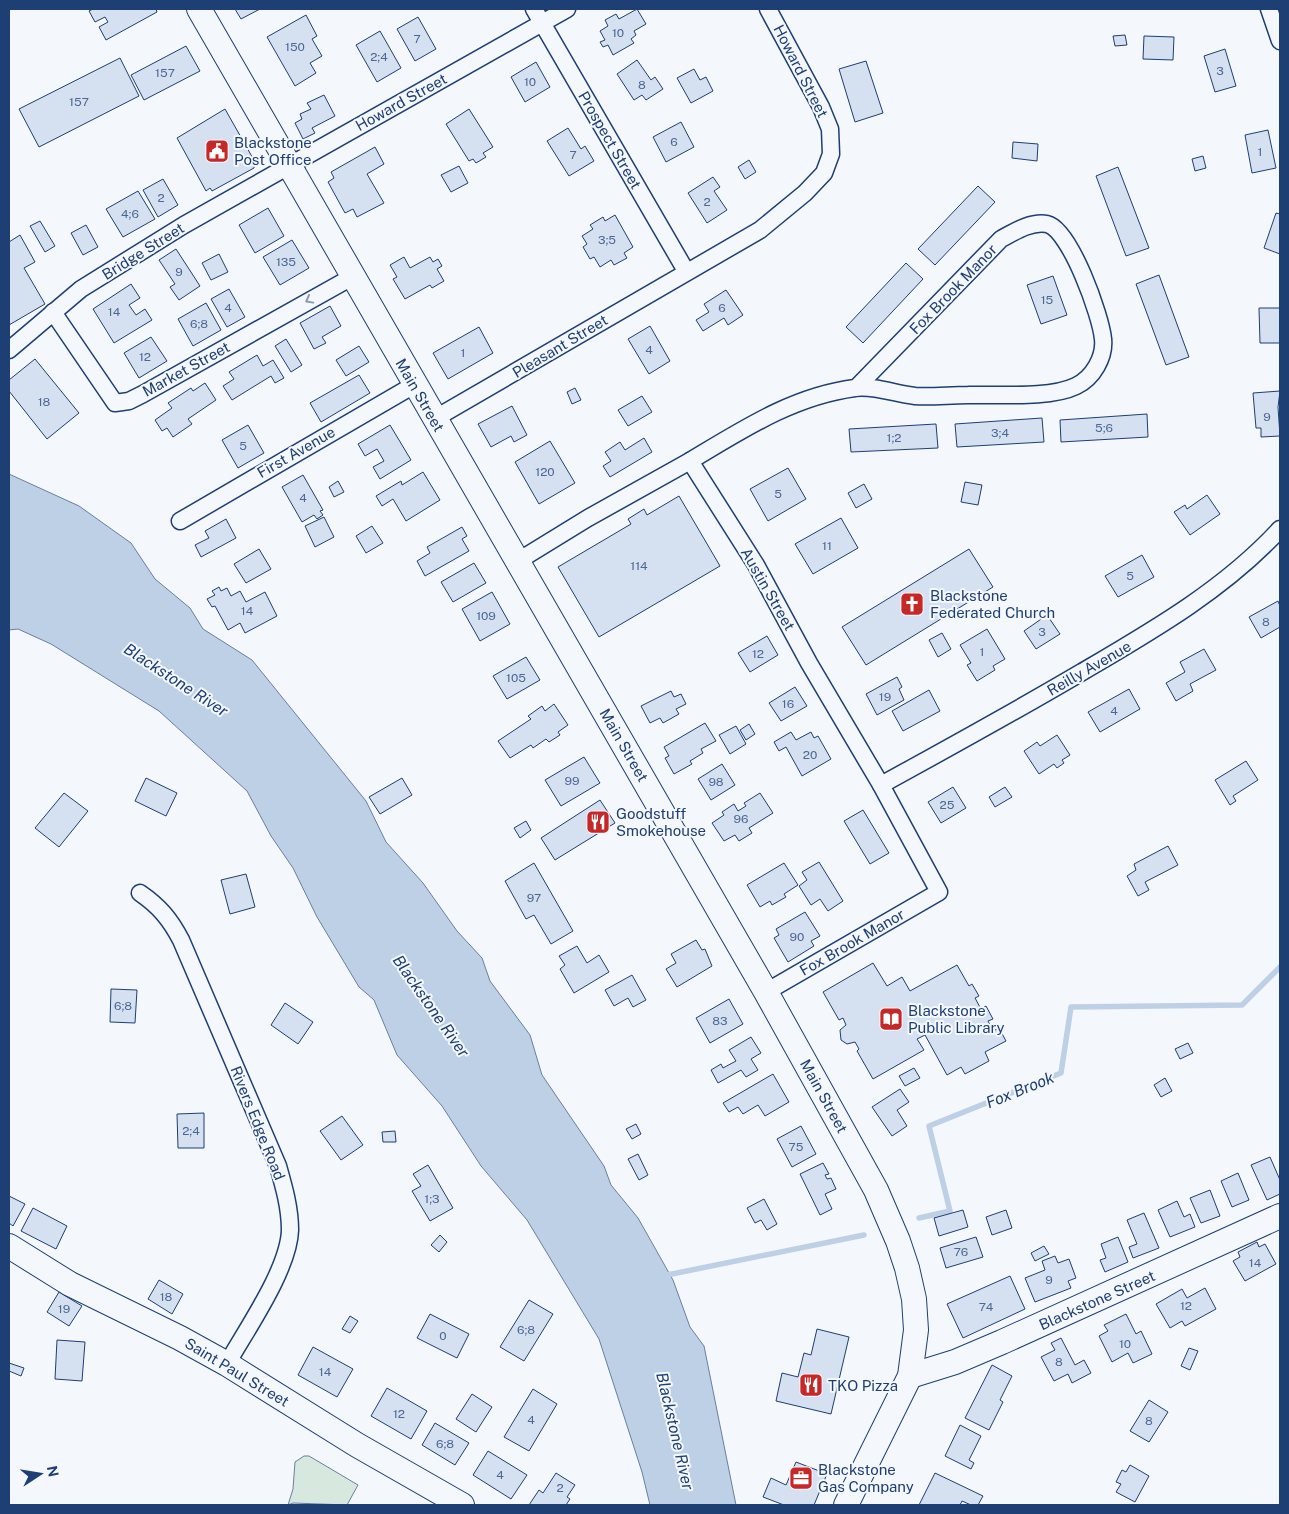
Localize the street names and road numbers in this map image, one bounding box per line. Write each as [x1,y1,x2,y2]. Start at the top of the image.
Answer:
street label: Howard Street [770,22,832,120]
street label: Howard Street [352,70,450,134]
street label: Prospect Street [575,88,645,192]
street label: Bridge Street [99,219,187,283]
street label: Fox Brook Manor [906,241,1000,337]
street label: Pleasant Street [509,311,611,381]
street label: Market Street [139,338,233,400]
street label: Main Street [392,355,448,435]
street label: First Avenue [254,423,338,481]
street label: Austin Street [738,545,799,633]
street label: Reilly Avenue [1044,637,1134,699]
street label: Main Street [596,705,652,785]
street label: Fox Brook Manor [797,905,908,979]
street label: Main Street [797,1056,851,1136]
street label: Rivers Edge Road [227,1064,289,1182]
street label: Blackstone Street [1036,1267,1158,1333]
street label: Saint Paul Street [182,1334,292,1410]

